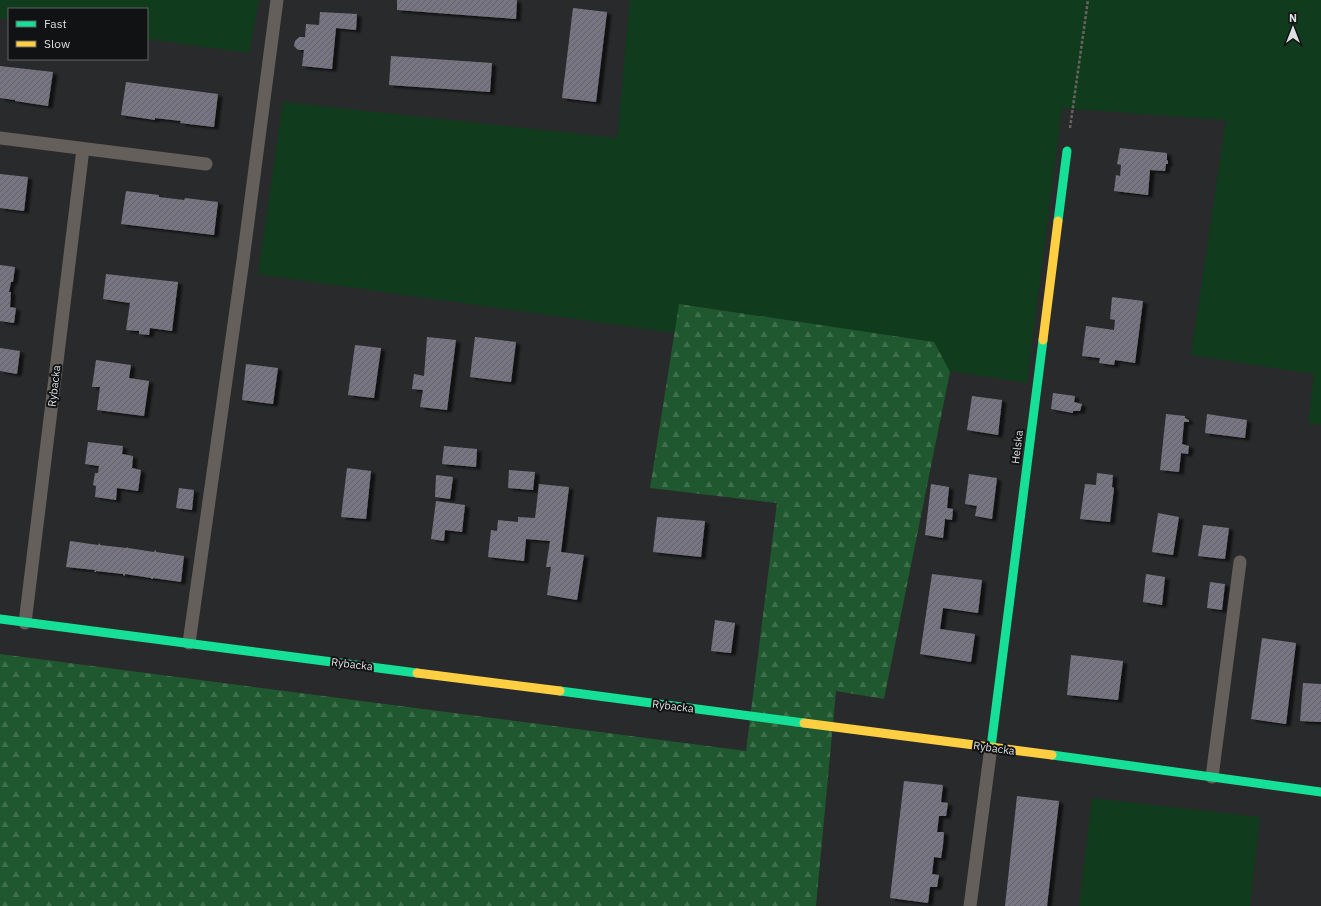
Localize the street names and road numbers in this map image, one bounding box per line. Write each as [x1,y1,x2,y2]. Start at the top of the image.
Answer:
street label: Rybacka [44,364,64,408]
street label: Helska [1008,429,1026,465]
street label: Rybacka [330,654,374,674]
street label: Rybacka [651,696,695,716]
street label: Rybacka [972,738,1016,758]

